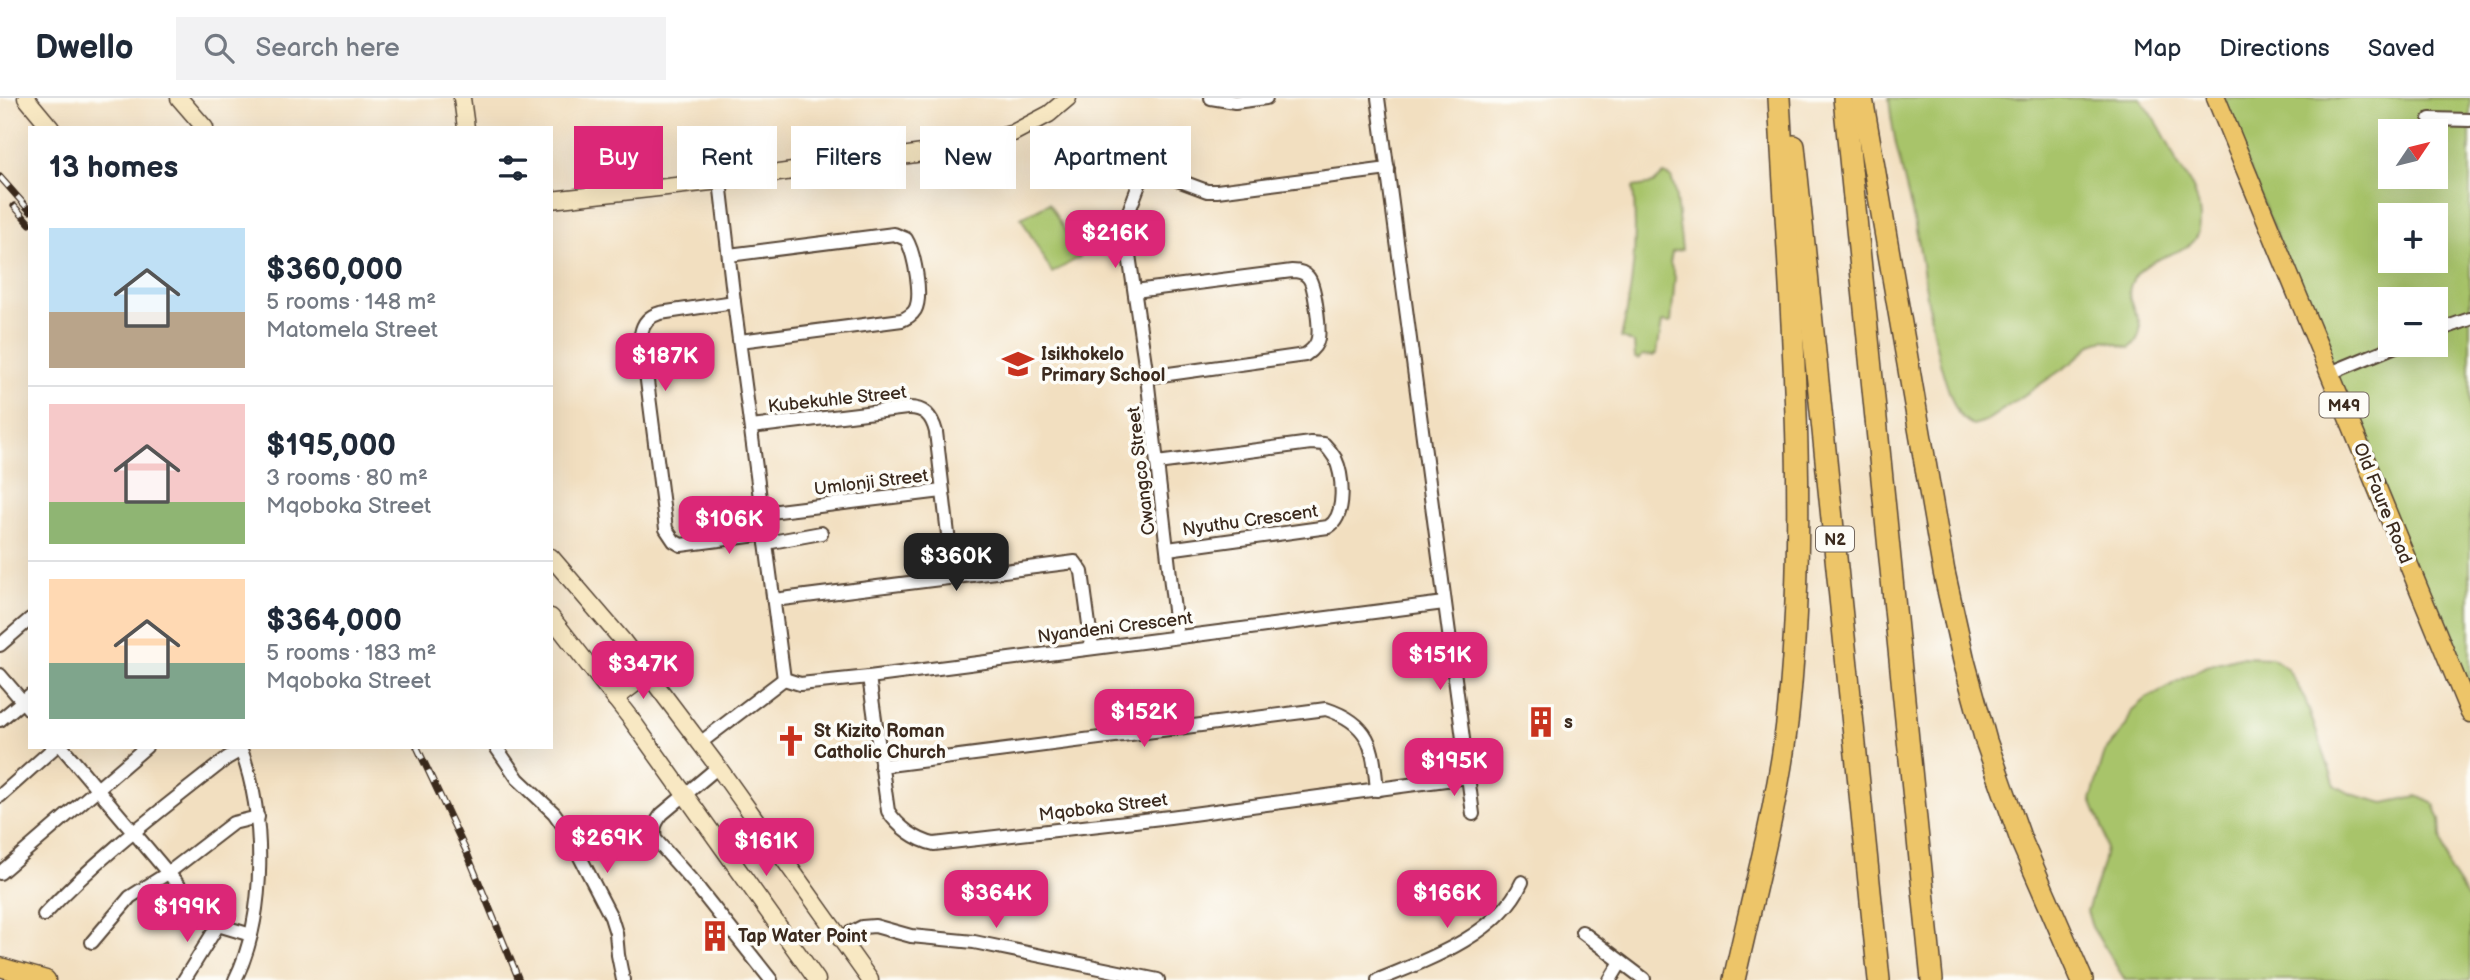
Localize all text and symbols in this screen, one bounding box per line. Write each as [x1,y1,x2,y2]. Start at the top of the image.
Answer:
search box [176,17,666,80]
text: Dwello [35,28,134,68]
icon: search [200,29,238,67]
text: Search here [256,33,400,64]
text: Map [2133,34,2181,63]
text: Directions [2219,34,2330,63]
text: Saved [2368,34,2435,63]
north arrow [2378,119,2448,189]
map controls [2378,119,2448,357]
chip: Buy [574,126,663,189]
chip: Rent [677,126,777,189]
chip: Filters [791,126,906,189]
chip: New [920,126,1016,189]
chip: Apartment [1030,126,1191,189]
icon: filters [494,149,532,187]
text: 13 homes [49,150,178,186]
button: + [2378,203,2448,273]
pin: $216K [1066,211,1164,270]
text: $216K [1081,219,1149,247]
text: $360,000 [266,252,403,288]
icon: home [105,256,189,340]
button: − [2378,287,2448,357]
text: 5 rooms · 148 m² [266,288,436,316]
text: Matomela Street [266,316,438,344]
pin: $187K [616,334,714,393]
text: $187K [632,342,699,370]
place label: Isikhokelo Primary School [1041,344,1165,386]
school or university icon: Isikhokelo Primary School [1001,347,1035,381]
street label: Kubekuhle Street [767,382,908,417]
road number: M49 [2320,392,2368,418]
street label: Cwangco Street [1123,405,1160,536]
text: $195,000 [266,428,396,464]
icon: home [105,432,189,516]
street label: Old Faure Road [2349,440,2416,567]
text: 3 rooms · 80 m² [266,464,428,492]
street label: Umlonji Street [813,465,930,500]
text: Mqoboka Street [266,492,431,520]
pin: $106K [680,496,778,556]
street label: Nyuthu Crescent [1181,501,1320,540]
text: $106K [695,505,763,533]
road number: N2 [1816,526,1854,552]
pin: $360K [907,533,1005,593]
text: $360K [920,542,992,570]
text: $364,000 [266,603,402,639]
icon: home [105,607,189,691]
street label: Nyandeni Crescent [1036,607,1194,647]
pin: $151K [1391,632,1489,692]
text: 5 rooms · 183 m² [266,639,436,667]
text: $151K [1408,641,1472,669]
pin: $347K [594,642,692,701]
text: $347K [608,650,678,678]
text: Mqoboka Street [266,667,431,695]
pin: $152K [1095,690,1193,749]
text: $152K [1110,698,1178,726]
building icon: s [1524,705,1558,739]
place label: s [1564,712,1573,733]
place label: St Kizito Roman Catholic Church [814,721,946,763]
church icon: St Kizito Roman Catholic Church [774,724,808,758]
pin: $195K [1405,738,1503,798]
text: $195K [1420,747,1488,775]
street label: Mqoboka Street [1038,789,1169,826]
pin: $269K [558,816,656,875]
pin: $161K [717,818,815,878]
text: $269K [571,824,643,852]
text: $161K [734,827,798,855]
pin: $364K [947,870,1045,930]
pin: $166K [1398,870,1496,930]
text: $364K [960,879,1032,907]
text: $166K [1413,879,1481,907]
pin: $199K [138,884,236,944]
text: $199K [153,893,221,921]
building icon: Tap Water Point [698,919,732,953]
place label: Tap Water Point [738,926,867,947]

